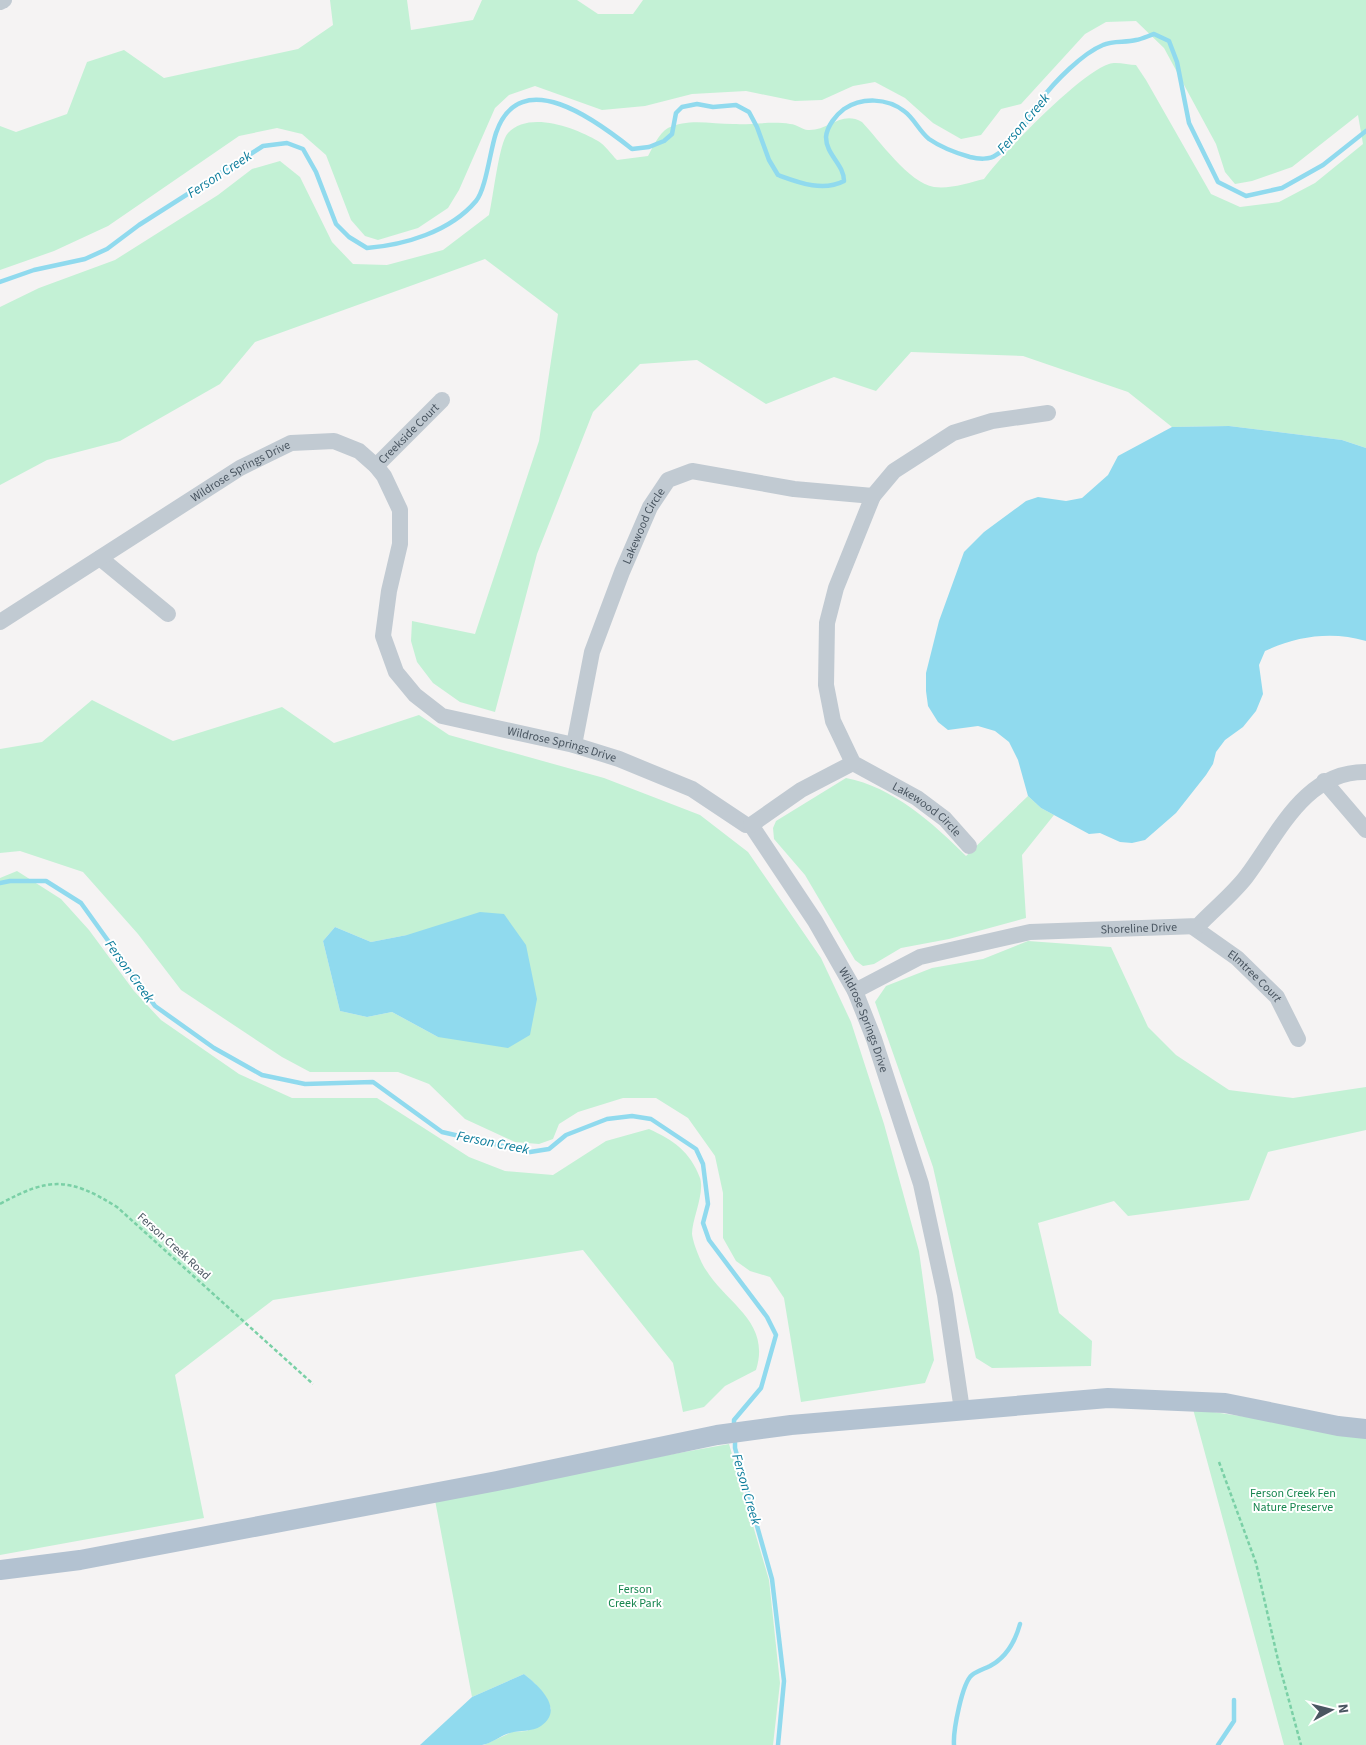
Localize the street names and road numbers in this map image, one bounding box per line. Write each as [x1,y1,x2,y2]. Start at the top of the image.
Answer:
street label: Creekside Court [375,400,443,468]
street label: Wildrose Springs Drive [187,437,293,507]
street label: Lakewood Circle [618,485,669,567]
street label: Wildrose Springs Drive [505,723,619,767]
street label: Lakewood Circle [889,778,965,841]
street label: Shoreline Drive [1100,919,1177,938]
street label: Elmtree Court [1224,946,1286,1005]
street label: Wildrose Springs Drive [834,964,892,1075]
street label: Ferson Creek Road [133,1209,214,1284]

